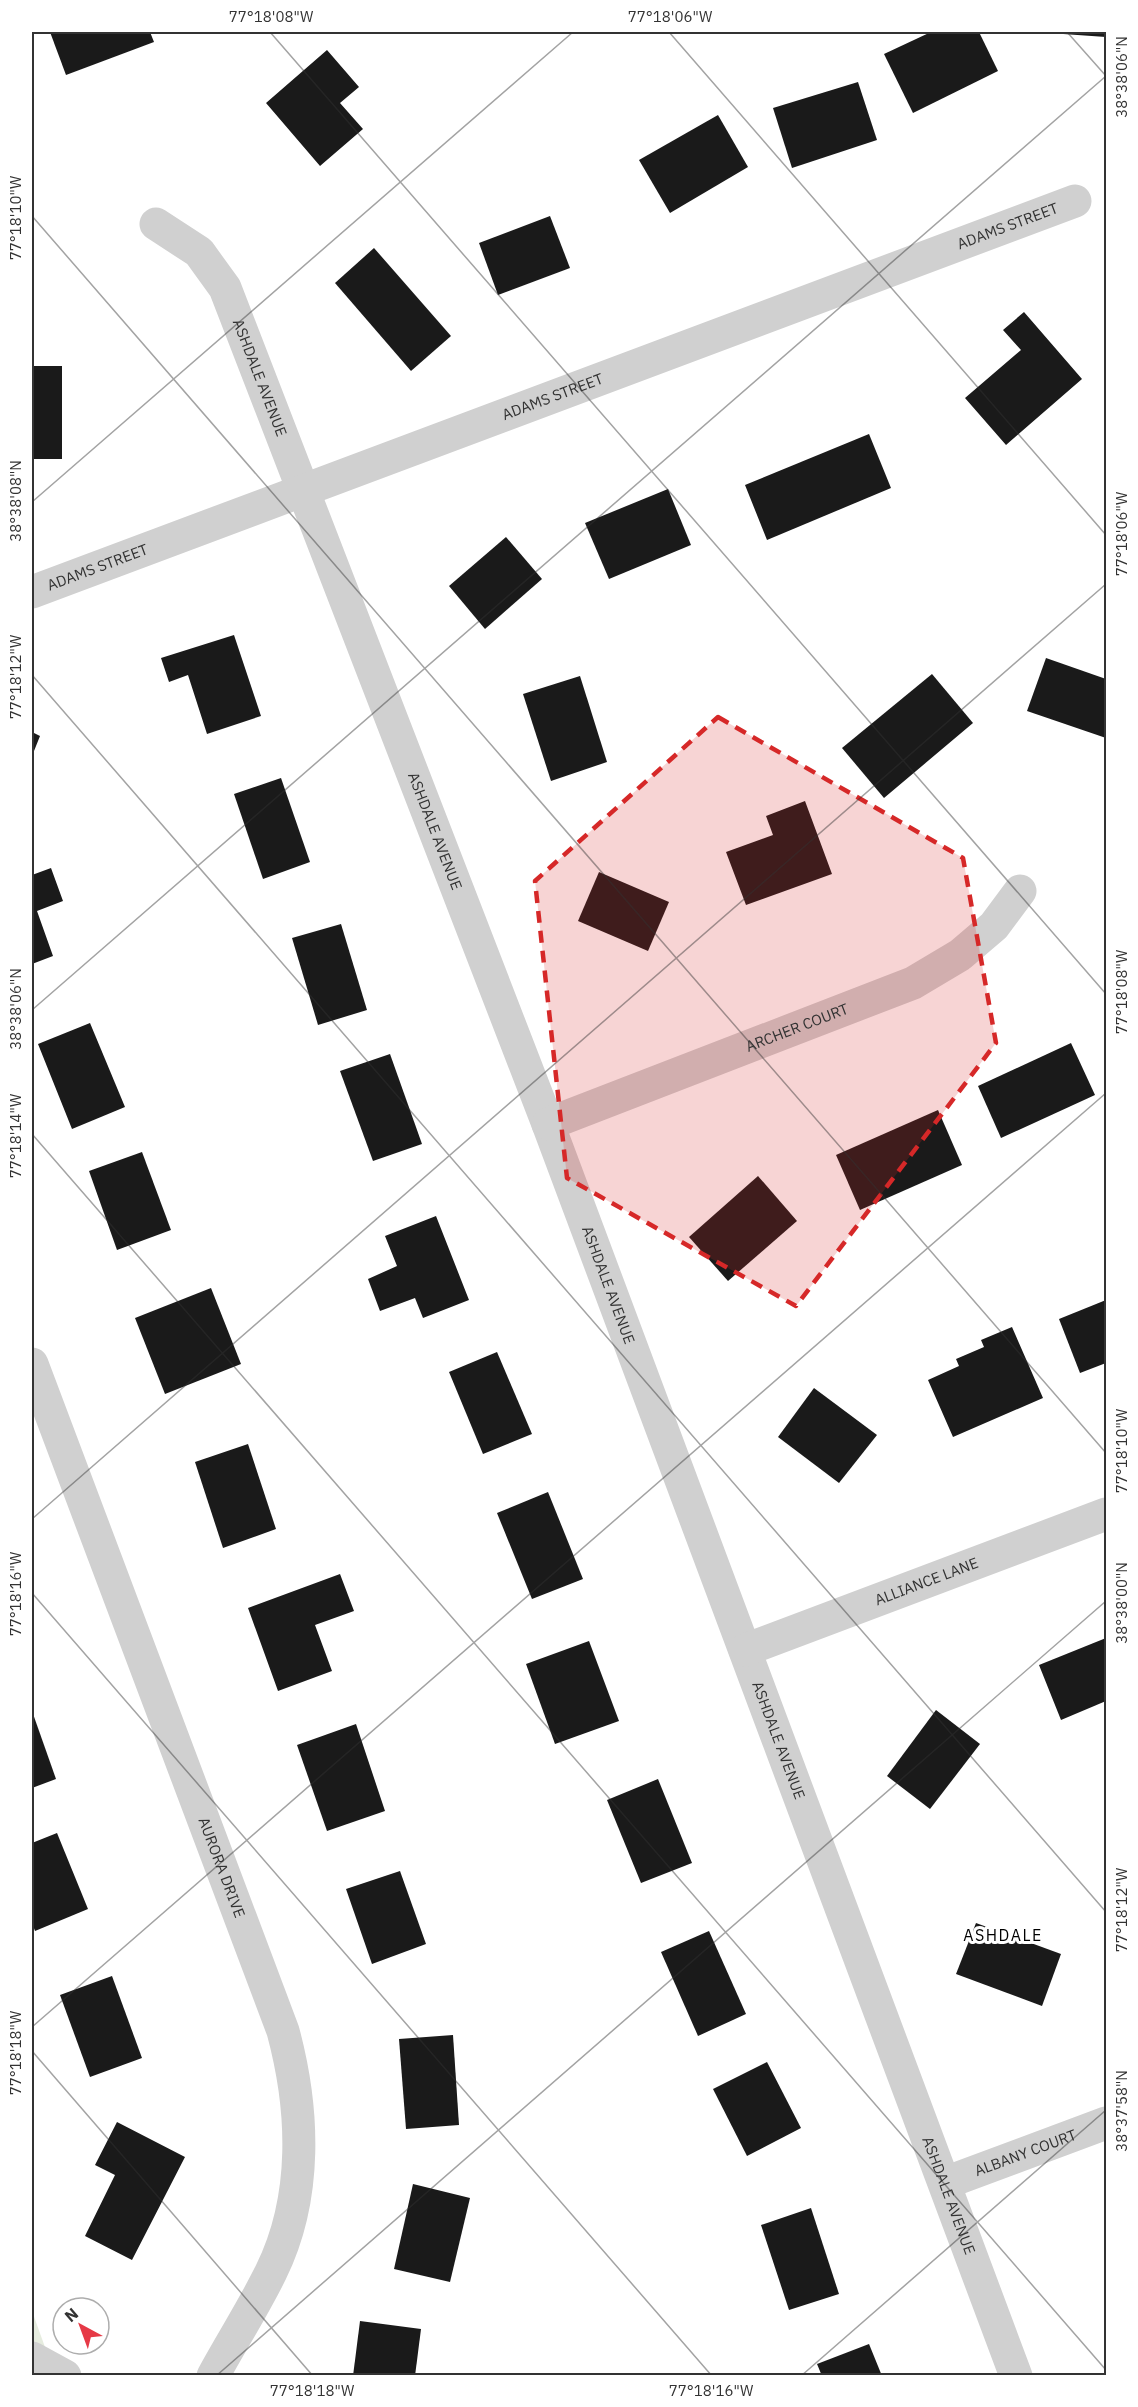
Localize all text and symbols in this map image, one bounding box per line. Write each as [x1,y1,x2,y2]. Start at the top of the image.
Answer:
text: 77°18'08"W [229,7,314,26]
text: 77°18'06"W [628,7,713,26]
text: 38°38'06"N [1112,36,1131,118]
text: 77°18'10"W [6,175,25,260]
street label: ADAMS STREET [954,198,1061,253]
street label: ASHDALE AVENUE [229,316,292,439]
street label: ADAMS STREET [499,369,606,424]
text: 38°38'08"N [6,460,25,542]
text: 77°18'06"W [1112,491,1131,576]
street label: ADAMS STREET [44,539,151,595]
text: 77°18'12"W [6,634,25,719]
street label: ASHDALE AVENUE [404,769,467,893]
text: 77°18'08"W [1112,949,1131,1034]
text: 38°38'06"N [6,968,25,1050]
street label: ARCHER COURT [743,999,851,1056]
text: 77°18'14"W [6,1093,25,1178]
street label: ASHDALE AVENUE [578,1223,639,1347]
text: 77°18'10"W [1112,1408,1131,1493]
text: 77°18'16"W [6,1551,25,1636]
street label: ALLIANCE LANE [872,1553,981,1609]
text: 38°38'00"N [1112,1562,1131,1644]
street label: ASHDALE AVENUE [748,1678,810,1802]
street label: AURORA DRIVE [194,1814,250,1920]
text: 77°18'12"W [1112,1867,1131,1952]
district label: ASHDALE [963,1925,1043,1945]
text: 77°18'18"W [6,2010,25,2095]
text: 38°37'58"N [1112,2070,1131,2152]
street label: ALBANY COURT [972,2125,1079,2180]
street label: ASHDALE AVENUE [918,2134,980,2257]
north arrow [51,2296,111,2356]
text: N [60,2303,82,2326]
text: 77°18'18"W [270,2381,355,2400]
text: 77°18'16"W [669,2381,754,2400]

